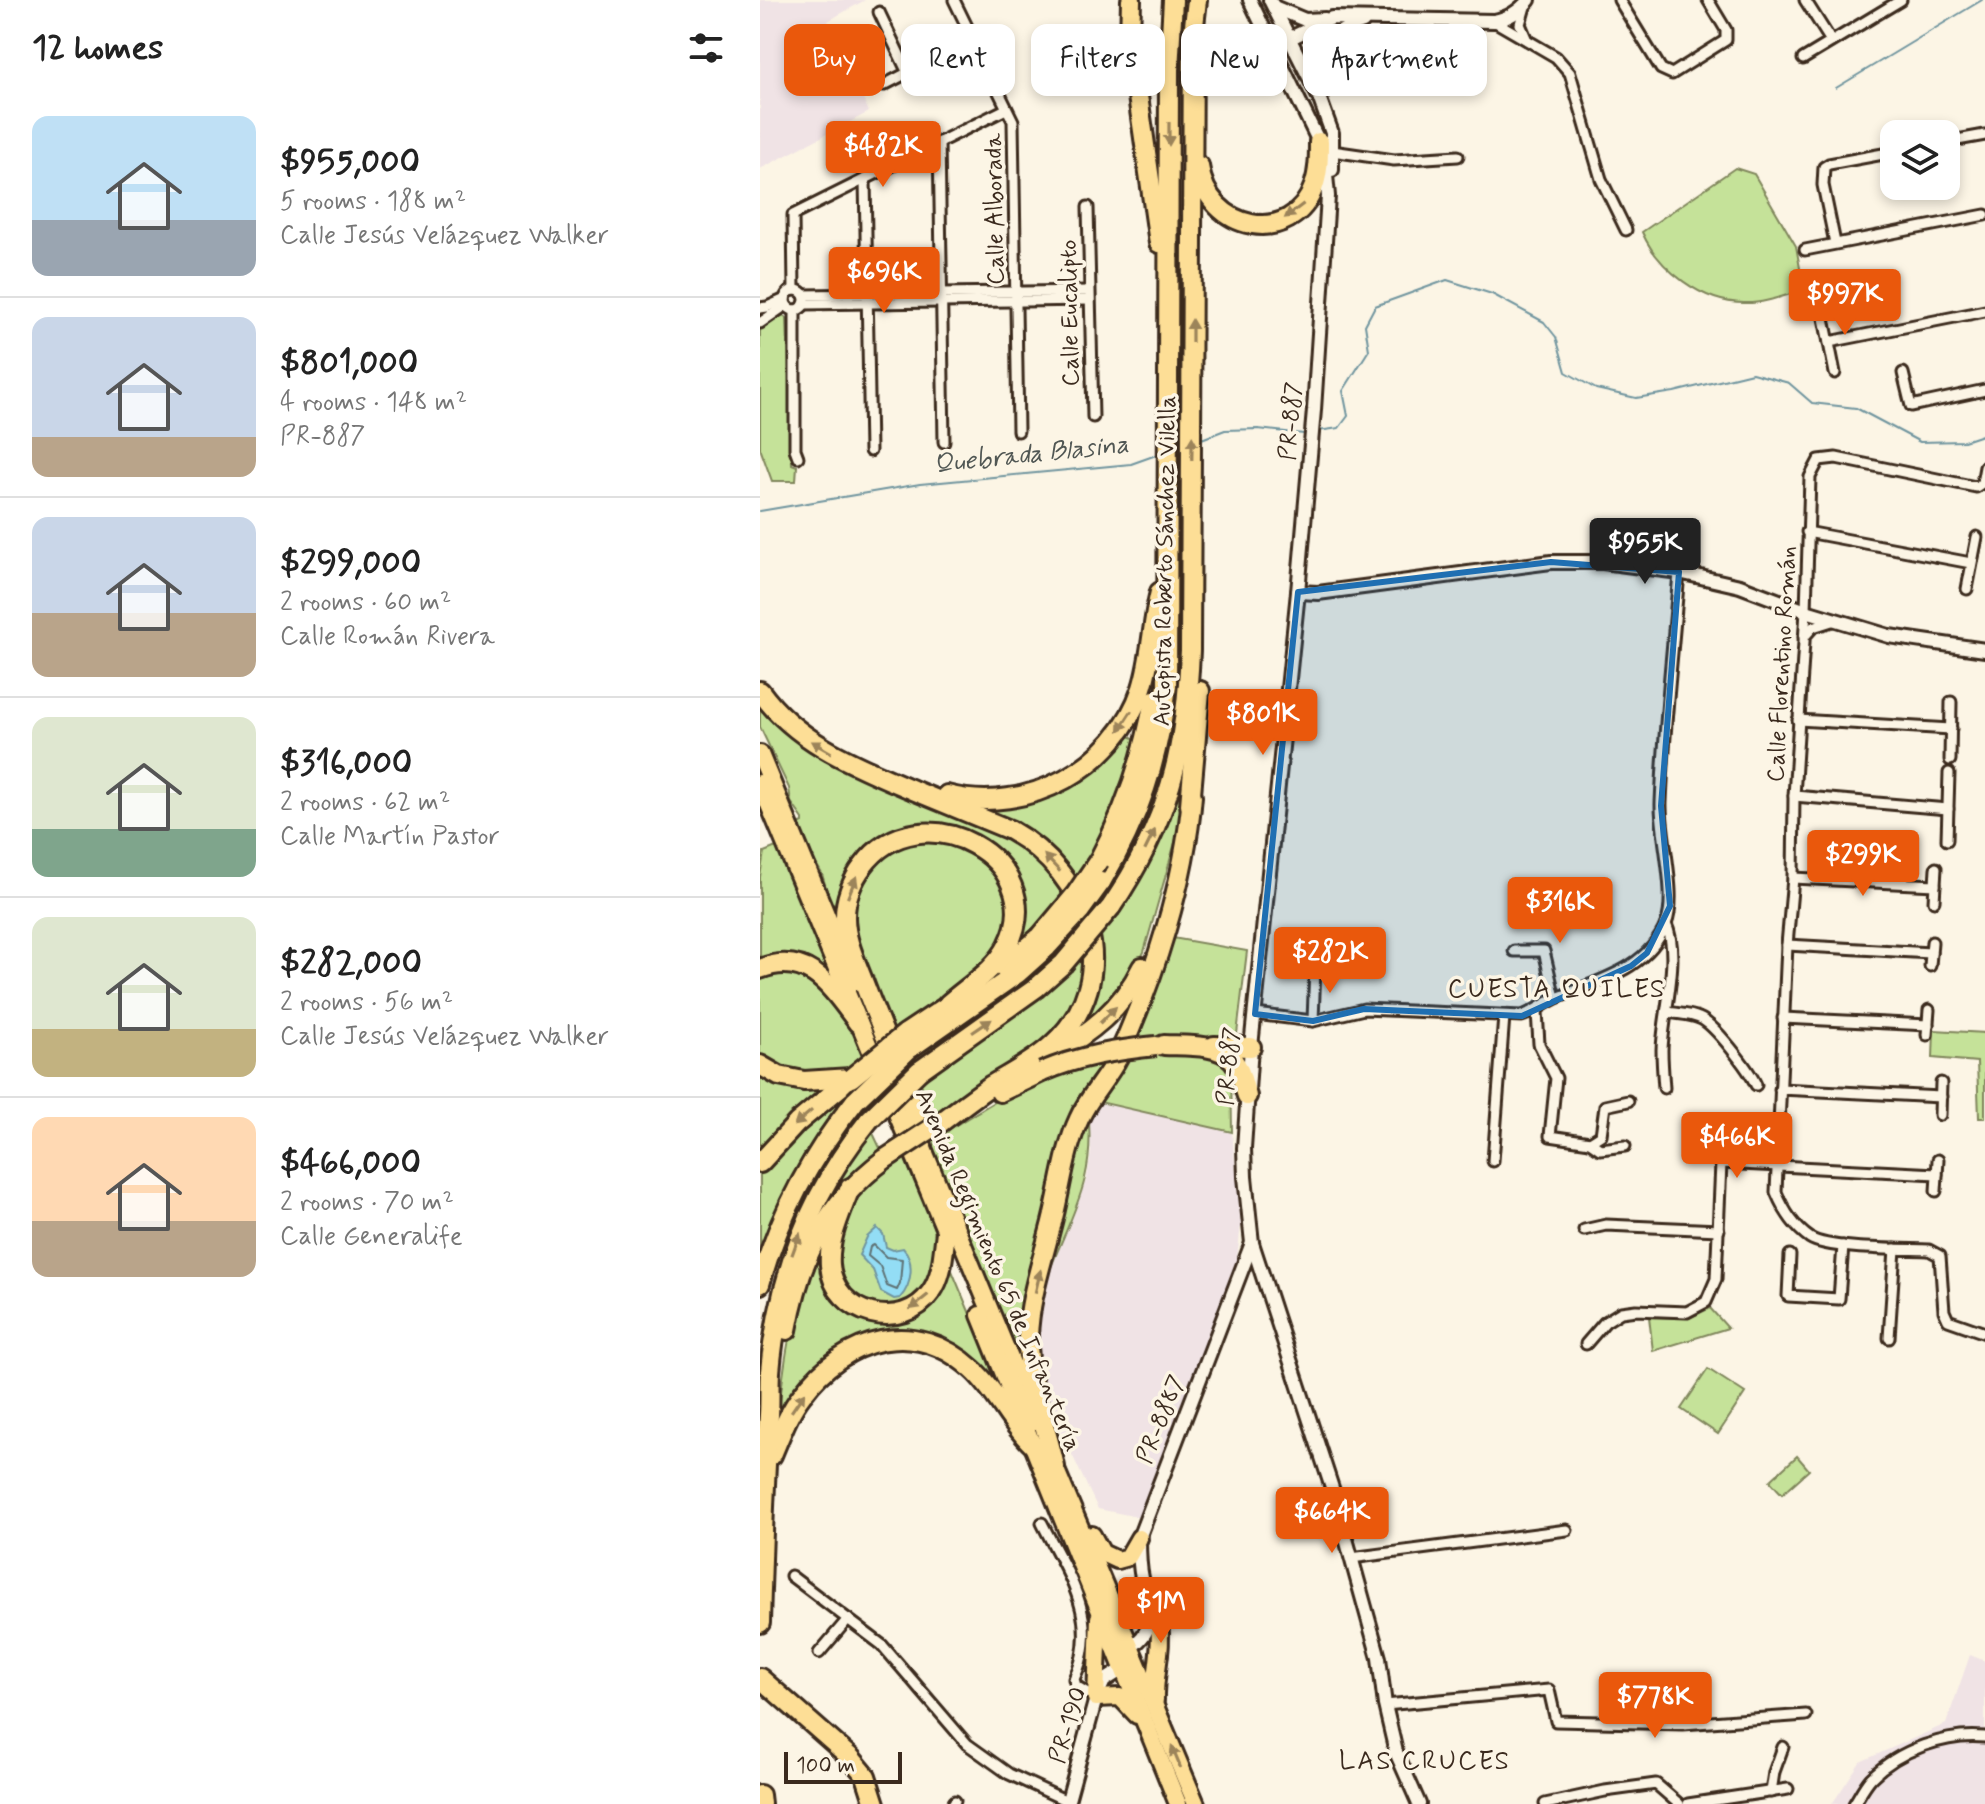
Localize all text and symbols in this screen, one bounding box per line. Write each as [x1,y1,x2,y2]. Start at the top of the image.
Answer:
chip: Buy [784,24,885,96]
chip: Rent [901,24,1015,96]
chip: Filters [1031,24,1165,96]
chip: New [1181,24,1287,96]
chip: Apartment [1303,24,1487,96]
text: 12 homes [32,26,163,71]
icon: filters [684,26,728,70]
map controls [1880,120,1960,200]
button: layers [1880,120,1960,200]
pin: $482K [827,121,939,189]
one-way arrow [1163,122,1175,147]
text: $482K [844,130,922,164]
street label: Calle Alborada [979,132,1012,285]
text: $955,000 [280,140,420,185]
icon: home [96,148,192,244]
text: 5 rooms · 188 m² [280,185,466,219]
one-way arrow [1284,203,1304,219]
text: Calle Jesús Velázquez Walker [280,219,609,253]
street label: Calle Eucalipto [1054,239,1087,387]
pin: $696K [828,247,940,315]
text: $696K [847,256,921,290]
pin: $997K [1789,269,1901,337]
text: $997K [1807,278,1883,312]
one-way arrow [1186,318,1198,343]
text: $801,000 [280,341,418,386]
icon: home [96,349,192,445]
street label: PR-887 [1273,381,1310,462]
text: 4 rooms · 148 m² [280,386,467,420]
street label: Autopista Roberto Sánchez Vilella [1147,395,1184,727]
text: PR-887 [280,420,365,454]
water label: Quebrada Blasina [932,428,1131,482]
one-way arrow [1186,435,1198,460]
pin: $955K [1589,518,1701,586]
text: $955K [1608,527,1682,561]
text: $299,000 [280,541,421,586]
street label: Calle Florentino Román [1761,545,1804,783]
icon: home [96,549,192,645]
text: 2 rooms · 60 m² [280,586,451,620]
text: Calle Román Rivera [280,620,495,654]
pin: $801K [1207,689,1319,757]
text: $801K [1226,698,1300,732]
one-way arrow [1119,710,1133,732]
one-way arrow [810,740,832,754]
text: $316,000 [280,741,412,786]
icon: home [96,749,192,845]
text: 2 rooms · 62 m² [280,786,450,820]
text: Calle Martín Pastor [280,820,500,854]
one-way arrow [1143,828,1157,852]
pin: $299K [1807,830,1919,898]
text: $299K [1825,839,1901,873]
one-way arrow [1044,853,1062,872]
one-way arrow [846,875,859,899]
pin: $316K [1504,877,1616,945]
text: $316K [1526,886,1594,920]
pin: $282K [1274,927,1386,995]
text: $282K [1292,936,1368,970]
text: $282,000 [280,941,422,986]
icon: home [96,949,192,1045]
district label: CUESTA QUILES [1448,973,1666,1007]
text: 2 rooms · 56 m² [280,986,453,1020]
one-way arrow [1099,1006,1118,1025]
one-way arrow [972,1019,993,1034]
text: Calle Jesús Velázquez Walker [280,1020,609,1054]
street label: PR-887 [1211,1026,1248,1107]
street label: Avenida Regimiento 65 de Infantería [904,1085,1088,1458]
one-way arrow [793,1109,813,1126]
pin: $466K [1681,1112,1793,1180]
text: $466K [1699,1121,1775,1155]
text: $466,000 [280,1141,421,1186]
icon: home [96,1149,192,1245]
text: 2 rooms · 70 m² [280,1186,454,1220]
text: Calle Generalife [280,1220,462,1254]
one-way arrow [790,1232,803,1256]
one-way arrow [1032,1269,1045,1294]
one-way arrow [909,1294,930,1311]
street label: PR-8887 [1130,1371,1193,1468]
one-way arrow [790,1391,804,1413]
pin: $664K [1276,1487,1388,1555]
text: $664K [1294,1496,1370,1530]
pin: $1M [1122,1577,1200,1645]
text: $1M [1136,1586,1186,1620]
pin: $778K [1599,1672,1711,1740]
text: $778K [1617,1681,1693,1715]
street label: PR-190 [1042,1684,1095,1767]
one-way arrow [1170,1745,1183,1769]
district label: LAS CRUCES [1339,1745,1511,1779]
scale bar [784,1748,902,1784]
text: 100 m [796,1752,855,1780]

